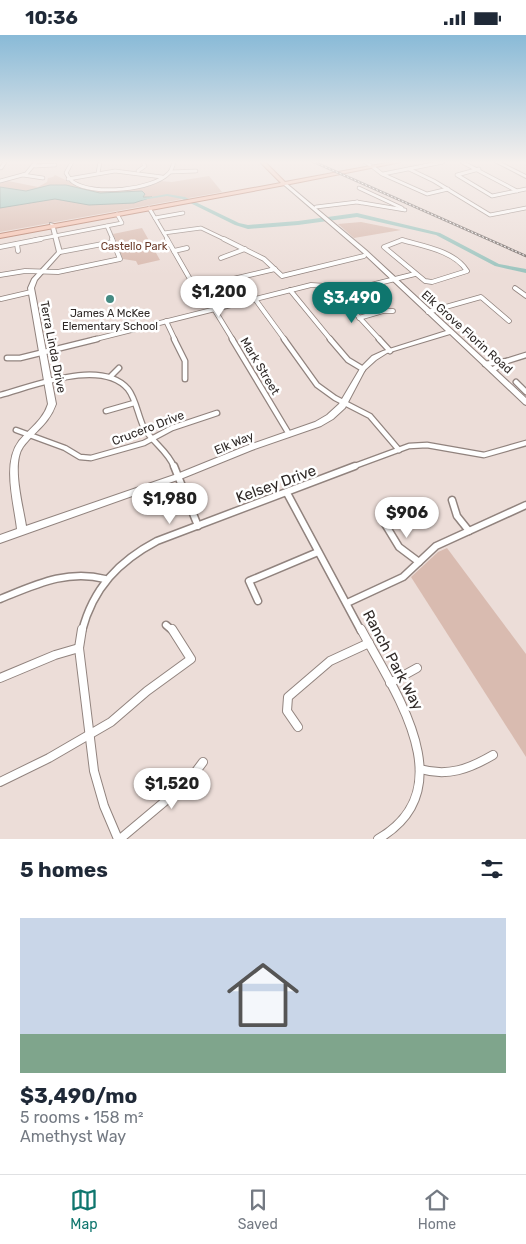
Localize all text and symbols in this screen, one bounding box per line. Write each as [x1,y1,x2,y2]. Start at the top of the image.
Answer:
text: 10:36 [25,6,78,29]
park label: Castello Park [101,240,168,253]
pin: $1,200 [178,275,260,318]
pin: $3,490 [311,281,393,324]
text: $1,200 [191,282,247,301]
street label: Elk Grove Florin Road [419,287,515,377]
text: $3,490 [323,288,381,307]
marker: James A McKee Elementary School [104,293,116,305]
street label: Terra Linda Drive [37,300,69,395]
place label: James A McKee Elementary School [62,307,158,333]
street label: Mark Street [237,335,283,397]
street label: Crucero Drive [110,408,186,448]
street label: Elk Way [212,428,256,458]
street label: Kelsey Drive [233,461,319,507]
pin: $1,980 [129,483,211,525]
text: $1,980 [143,489,197,508]
pin: $906 [377,497,437,539]
text: $906 [386,503,428,522]
street label: Ranch Park Way [359,607,427,713]
pin: $1,520 [131,767,213,810]
text: $1,520 [145,774,199,793]
icon: filters [478,855,506,883]
text: 5 homes [20,857,108,882]
icon: home [218,950,308,1040]
text: $3,490/mo [20,1083,137,1108]
text: 5 rooms · 158 m² [20,1108,143,1127]
text: Amethyst Way [20,1127,126,1146]
tab: Map [70,1186,98,1233]
tab: Saved [238,1186,278,1233]
tab: Home [418,1186,456,1233]

